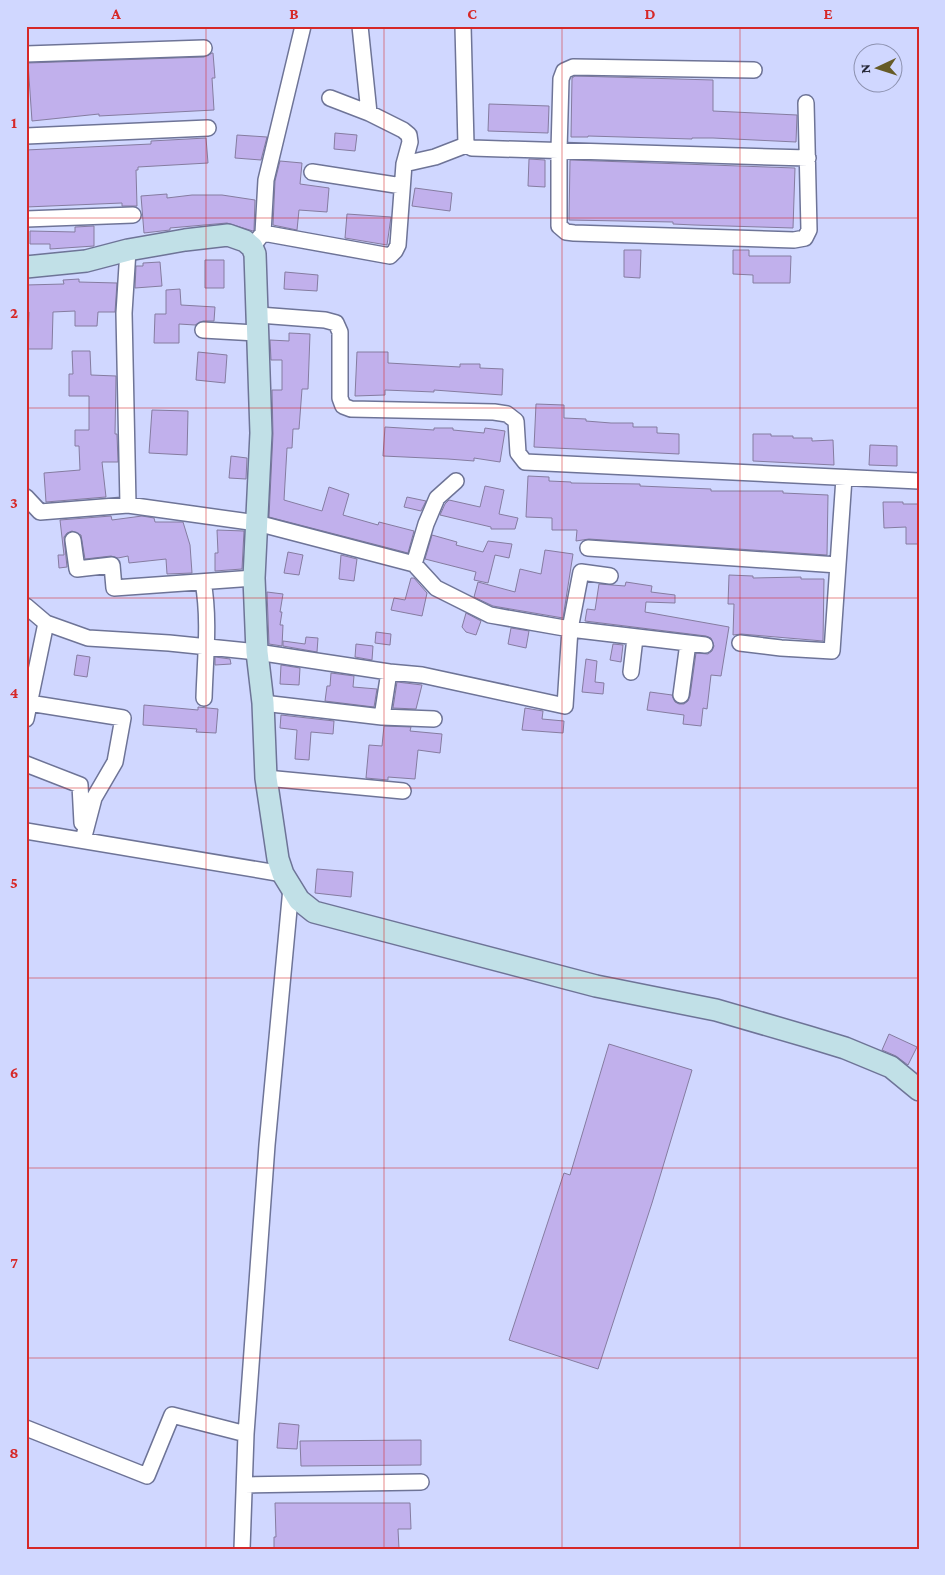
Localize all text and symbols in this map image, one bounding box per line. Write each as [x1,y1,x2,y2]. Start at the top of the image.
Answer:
text: A [110,5,121,22]
text: B [289,5,299,22]
text: C [467,5,477,22]
text: D [644,5,656,22]
text: E [823,5,833,22]
north arrow [852,42,902,92]
text: N [857,63,873,74]
text: 1 [11,114,17,131]
text: 2 [10,304,18,321]
text: 3 [10,494,18,511]
text: 4 [10,684,19,701]
text: 5 [10,874,18,891]
text: 6 [10,1064,18,1081]
text: 7 [10,1254,18,1271]
text: 8 [9,1444,19,1461]

